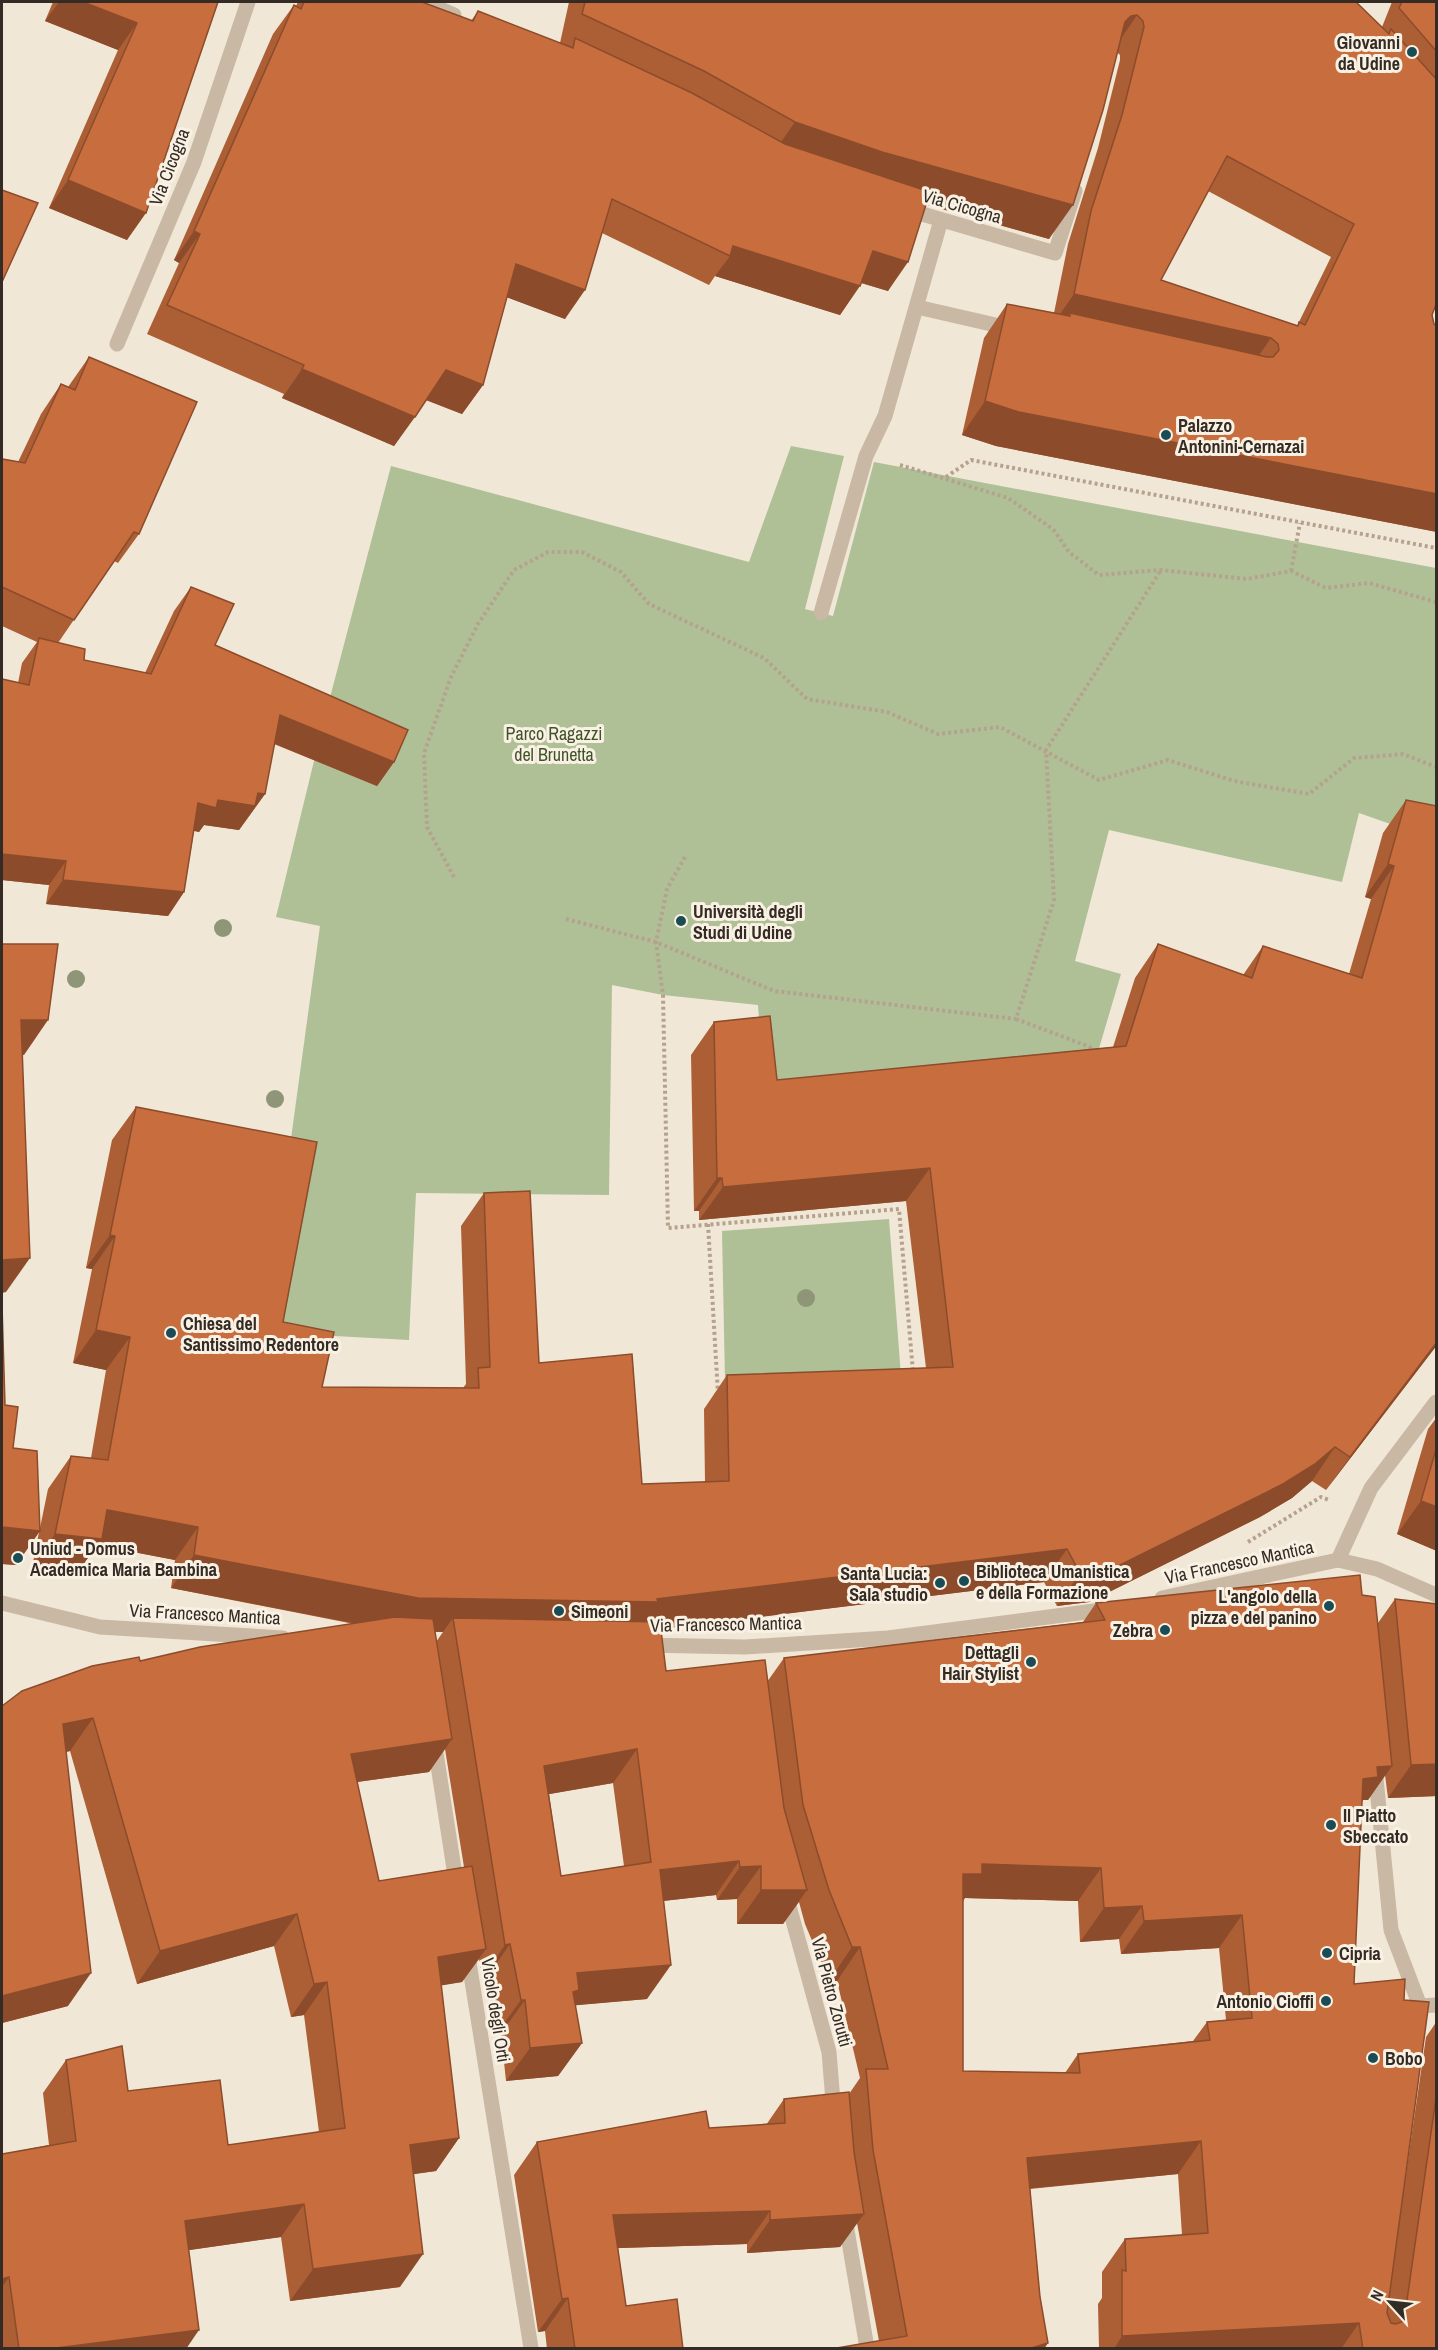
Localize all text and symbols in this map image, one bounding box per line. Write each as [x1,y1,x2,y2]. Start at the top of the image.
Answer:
place label: Giovanni da Udine [1337,30,1400,76]
marker: Giovanni da Udine [1405,45,1419,59]
street label: Via Cicogna [143,125,195,209]
street label: Via Cicogna [920,183,1004,229]
place label: Palazzo Antonini-Cernazai [1178,413,1304,459]
marker: Palazzo Antonini-Cernazai [1159,428,1173,442]
park label: Parco Ragazzi del Brunetta [506,721,602,767]
place label: Università degli Studi di Udine [693,899,803,945]
marker: Università degli Studi di Udine [674,914,688,928]
place label: Chiesa del Santissimo Redentore [183,1311,339,1357]
marker: Chiesa del Santissimo Redentore [164,1326,178,1340]
street label: Via Francesco Mantica [1162,1534,1316,1590]
place label: Uniud - Domus Academica Maria Bambina [30,1536,218,1582]
marker: Uniud - Domus Academica Maria Bambina [11,1551,25,1565]
place label: Biblioteca Umanistica e della Formazione [976,1559,1130,1605]
place label: Santa Lucia: Sala studio [840,1561,928,1607]
marker: Biblioteca Umanistica e della Formazione [957,1574,971,1588]
marker: Santa Lucia: Sala studio [933,1576,947,1590]
place label: L'angolo della pizza e del panino [1191,1584,1318,1630]
street label: Via Francesco Mantica [129,1598,281,1630]
place label: Simeoni [571,1599,628,1624]
marker: L'angolo della pizza e del panino [1322,1599,1336,1613]
marker: Simeoni [552,1604,566,1618]
street label: Via Francesco Mantica [650,1610,802,1638]
place label: Zebra [1113,1618,1154,1643]
marker: Zebra [1158,1623,1172,1637]
place label: Dettagli Hair Stylist [942,1640,1019,1686]
marker: Dettagli Hair Stylist [1024,1655,1038,1669]
place label: Il Piatto Sbeccato [1343,1803,1409,1849]
marker: Il Piatto Sbeccato [1324,1818,1338,1832]
street label: Via Pietro Zorutti [805,1935,859,2049]
place label: Cipria [1339,1941,1382,1966]
marker: Cipria [1320,1946,1334,1960]
street label: Vicolo degli Orti [475,1956,517,2064]
place label: Antonio Cioffi [1216,1989,1314,2014]
marker: Antonio Cioffi [1319,1994,1333,2008]
place label: Bobo [1385,2046,1423,2071]
marker: Bobo [1366,2051,1380,2065]
north arrow [1360,2272,1420,2332]
text: N [1365,2286,1389,2304]

